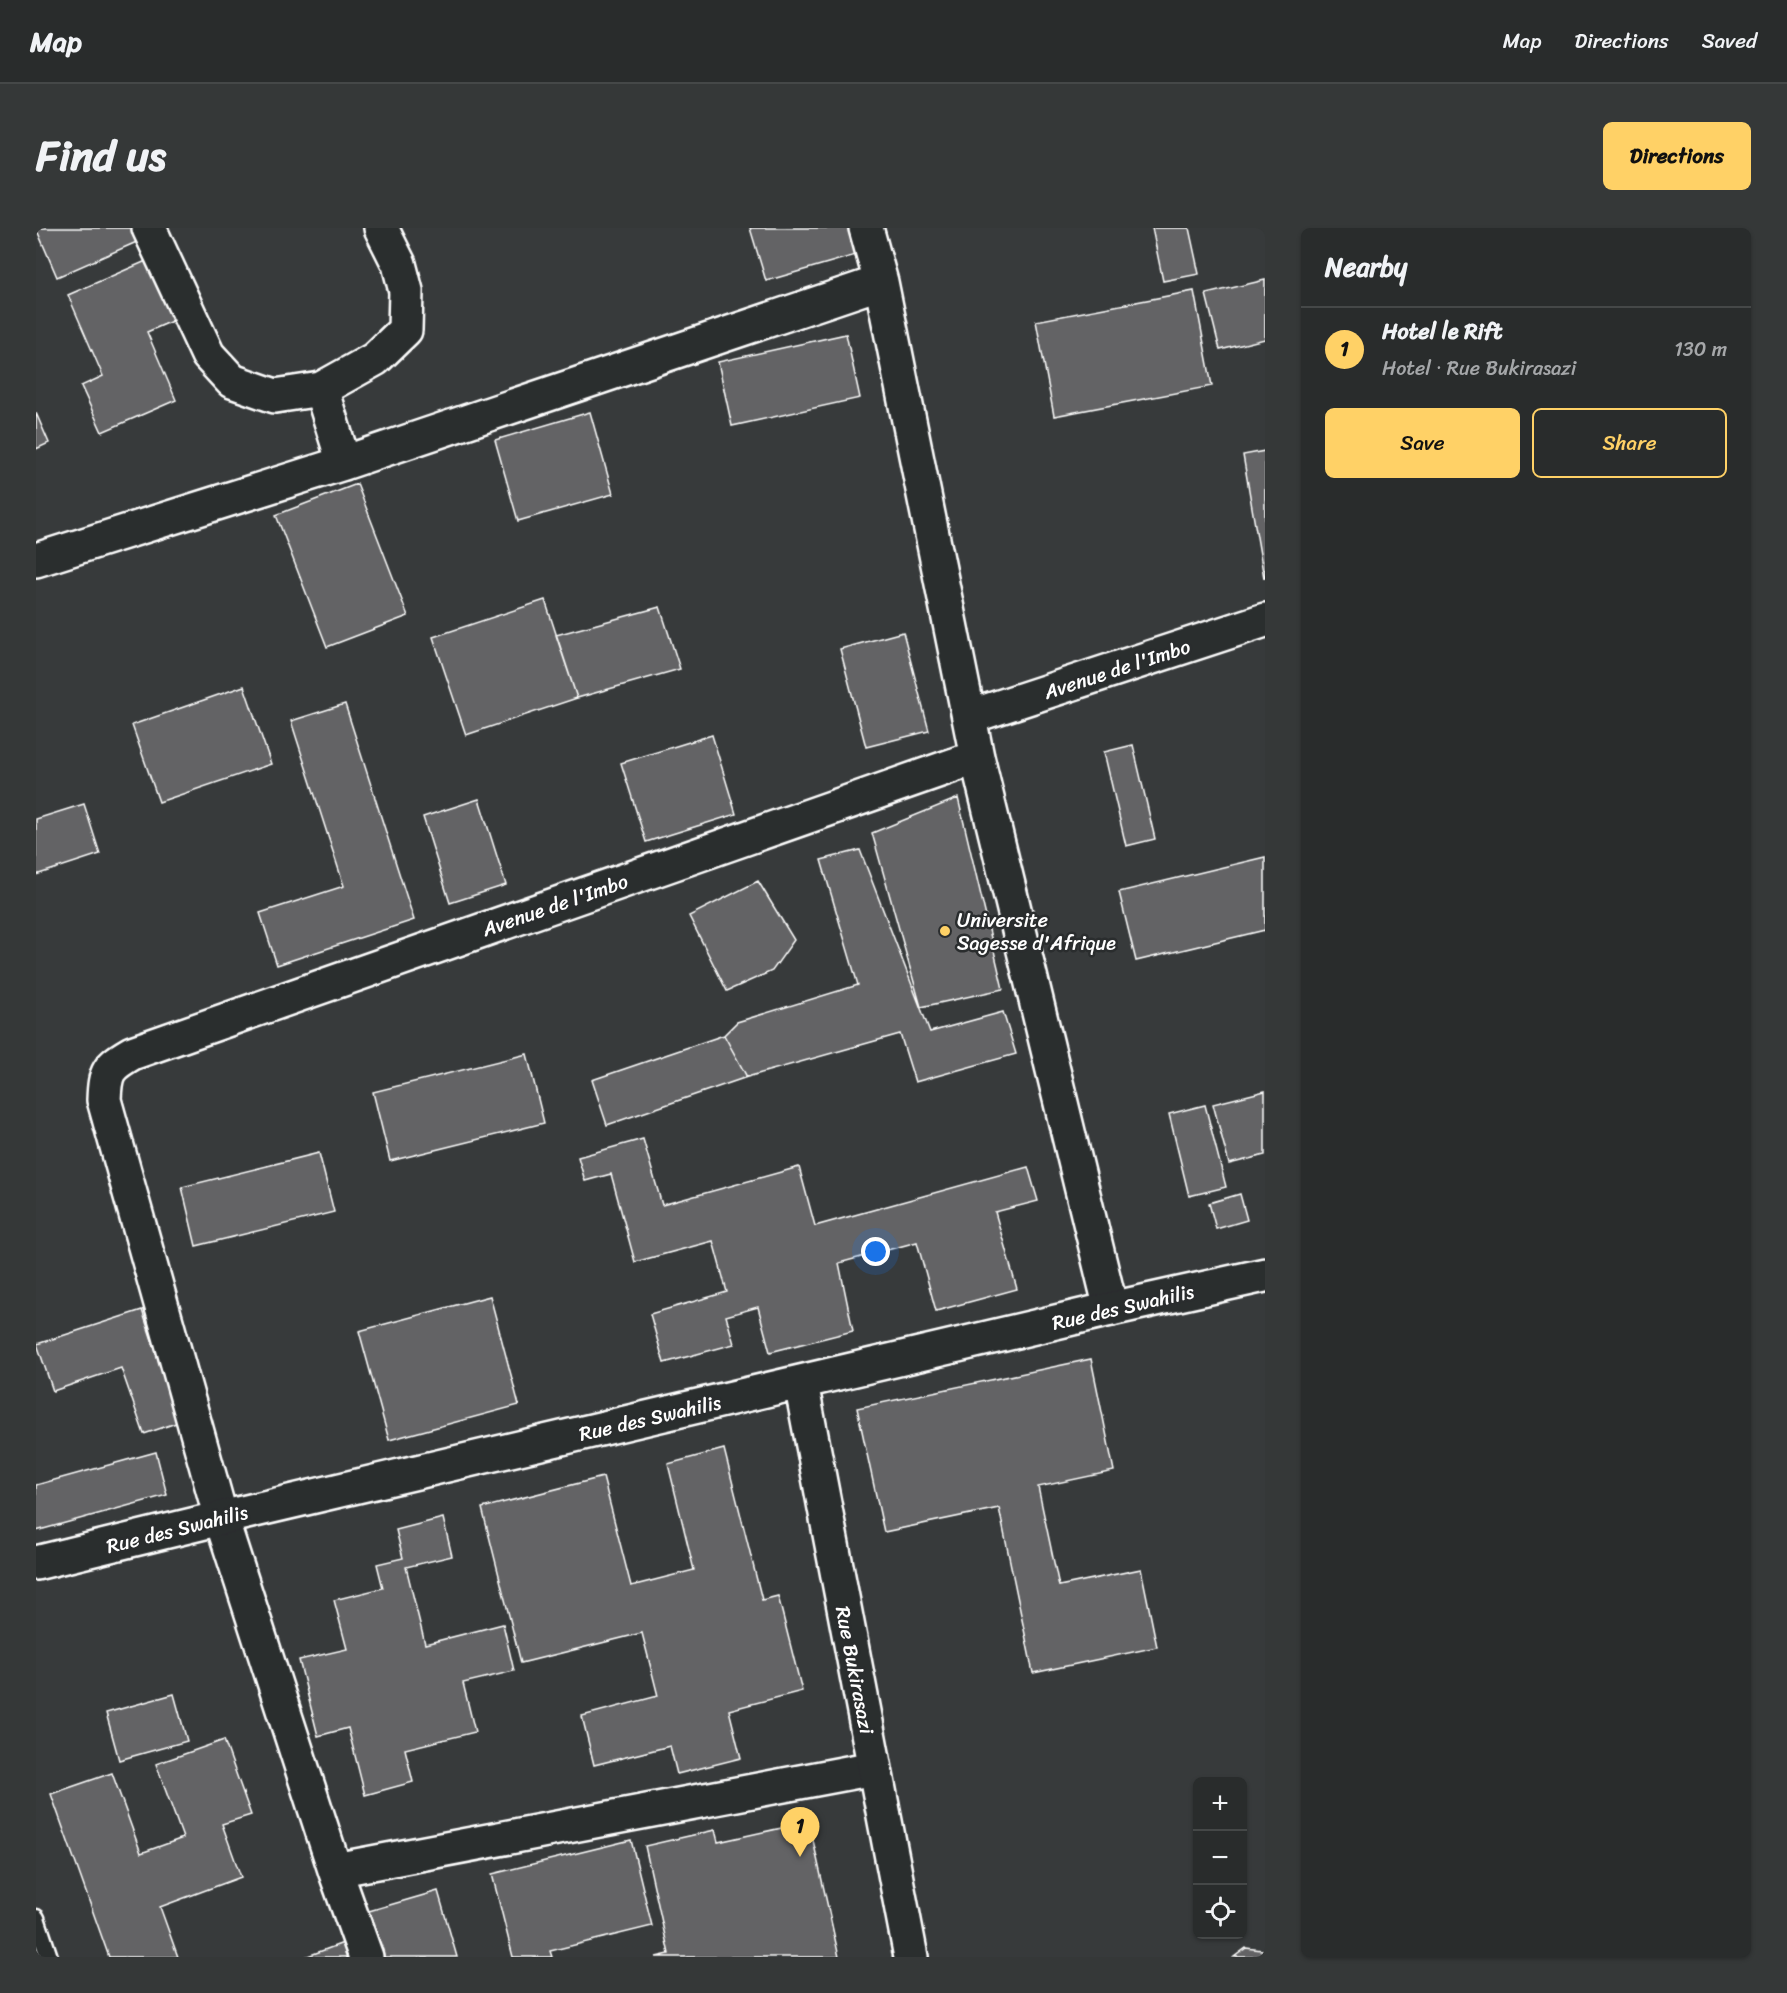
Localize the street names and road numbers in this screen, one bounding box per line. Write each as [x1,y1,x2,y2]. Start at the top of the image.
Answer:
street label: Avenue de l'Imbo [1038,629,1195,710]
street label: Avenue de l'Imbo [476,864,633,947]
street label: Rue des Swahilis [1049,1274,1198,1341]
street label: Rue des Swahilis [576,1385,725,1452]
street label: Rue des Swahilis [103,1495,252,1564]
street label: Rue Bukirasazi [825,1603,884,1738]

